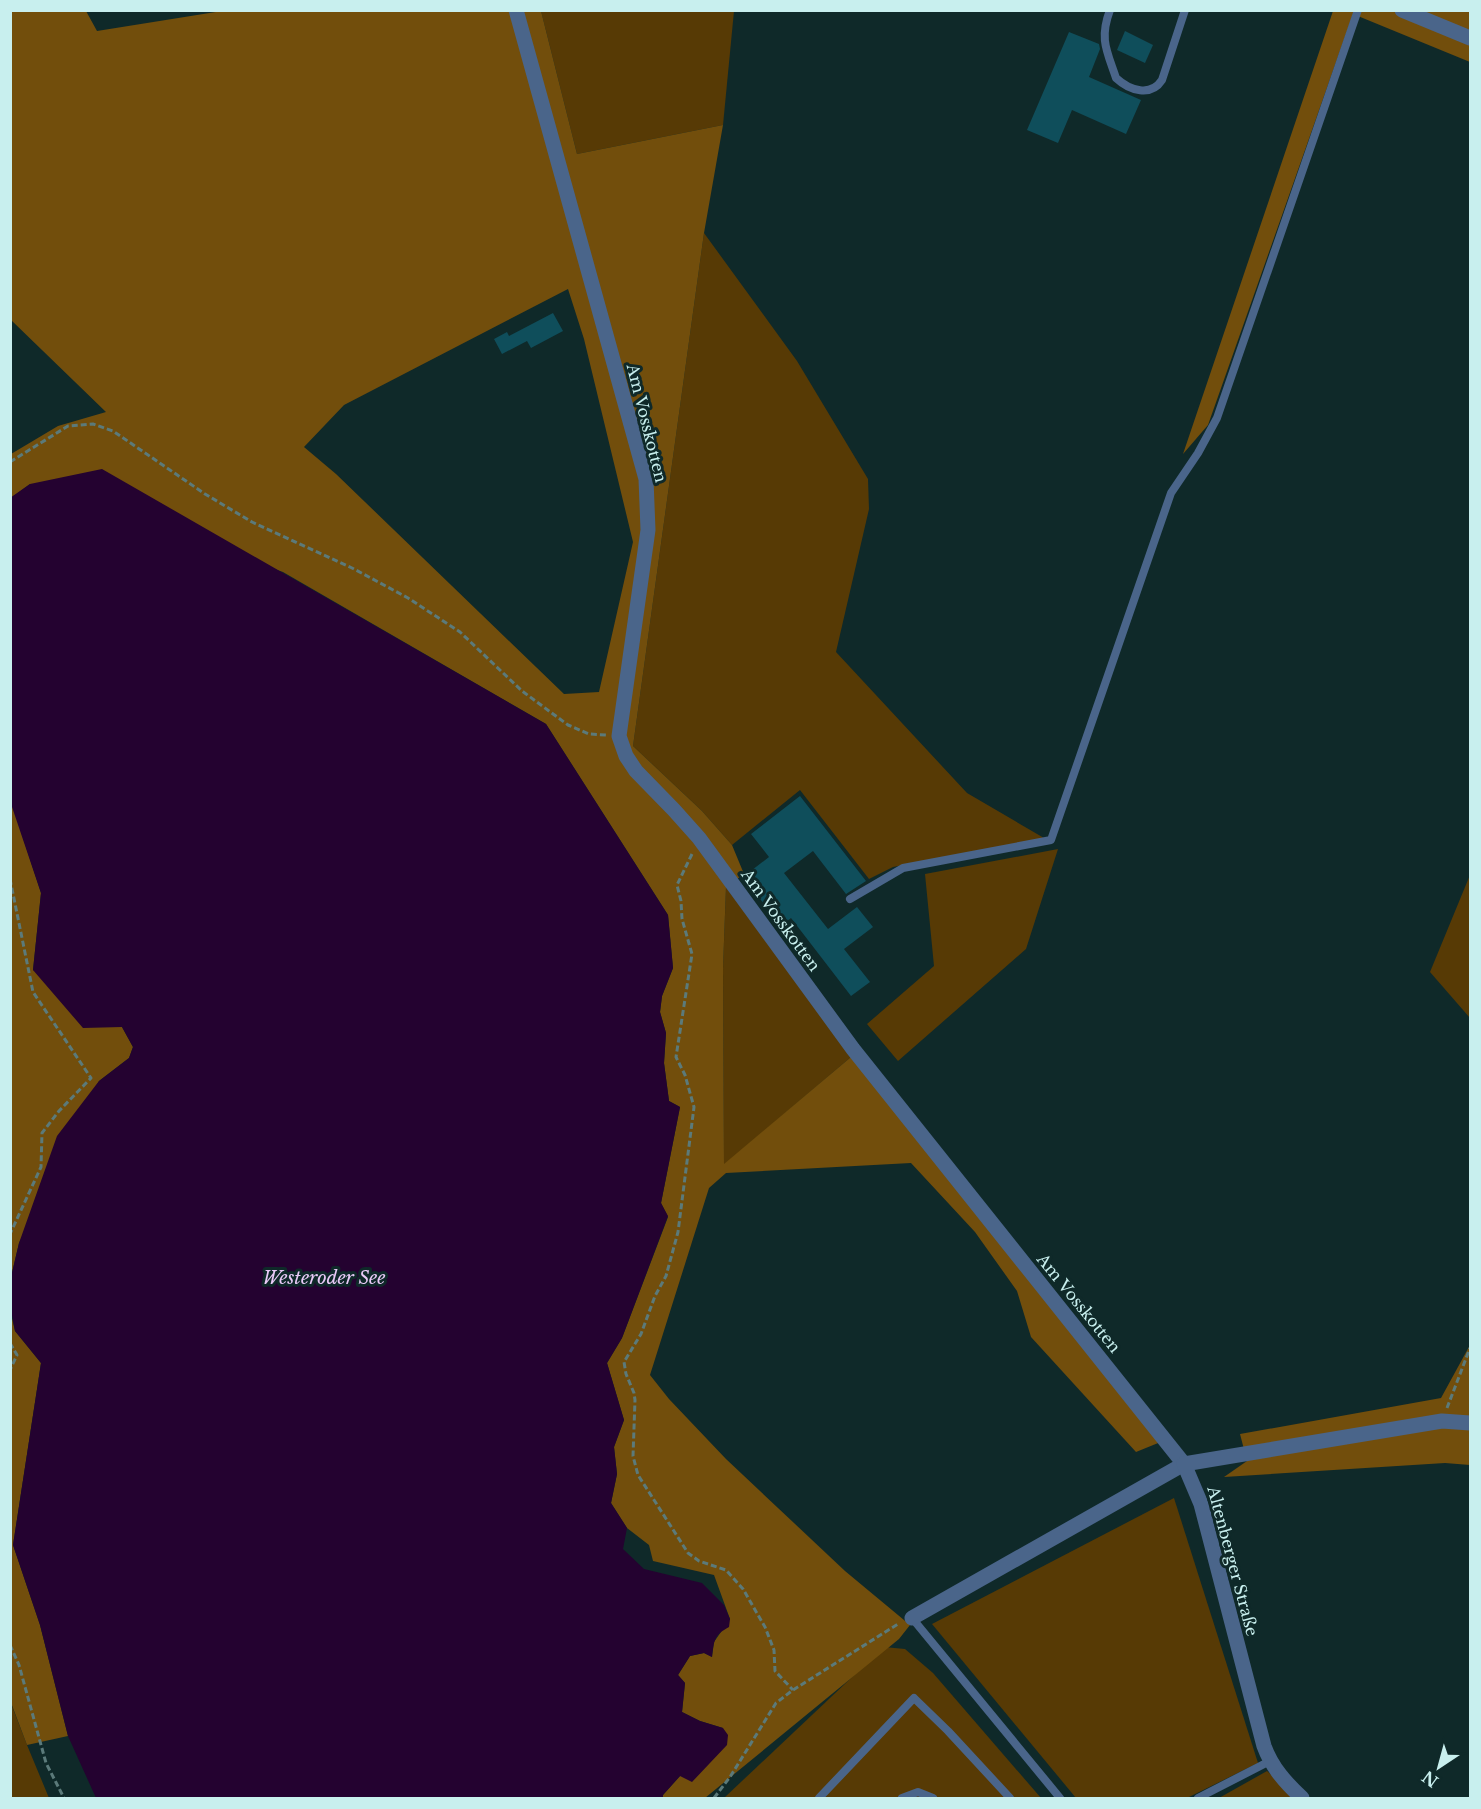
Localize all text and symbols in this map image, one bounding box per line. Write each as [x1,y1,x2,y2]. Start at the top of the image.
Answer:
street label: Am Vosskotten [622,361,671,484]
street label: Am Vosskotten [737,864,825,975]
street label: Am Vosskotten [1032,1249,1125,1357]
water label: Westeroder See [263,1267,385,1289]
street label: Altenberger Straße [1203,1483,1263,1638]
north arrow [1409,1737,1469,1797]
text: N [1418,1767,1442,1792]

